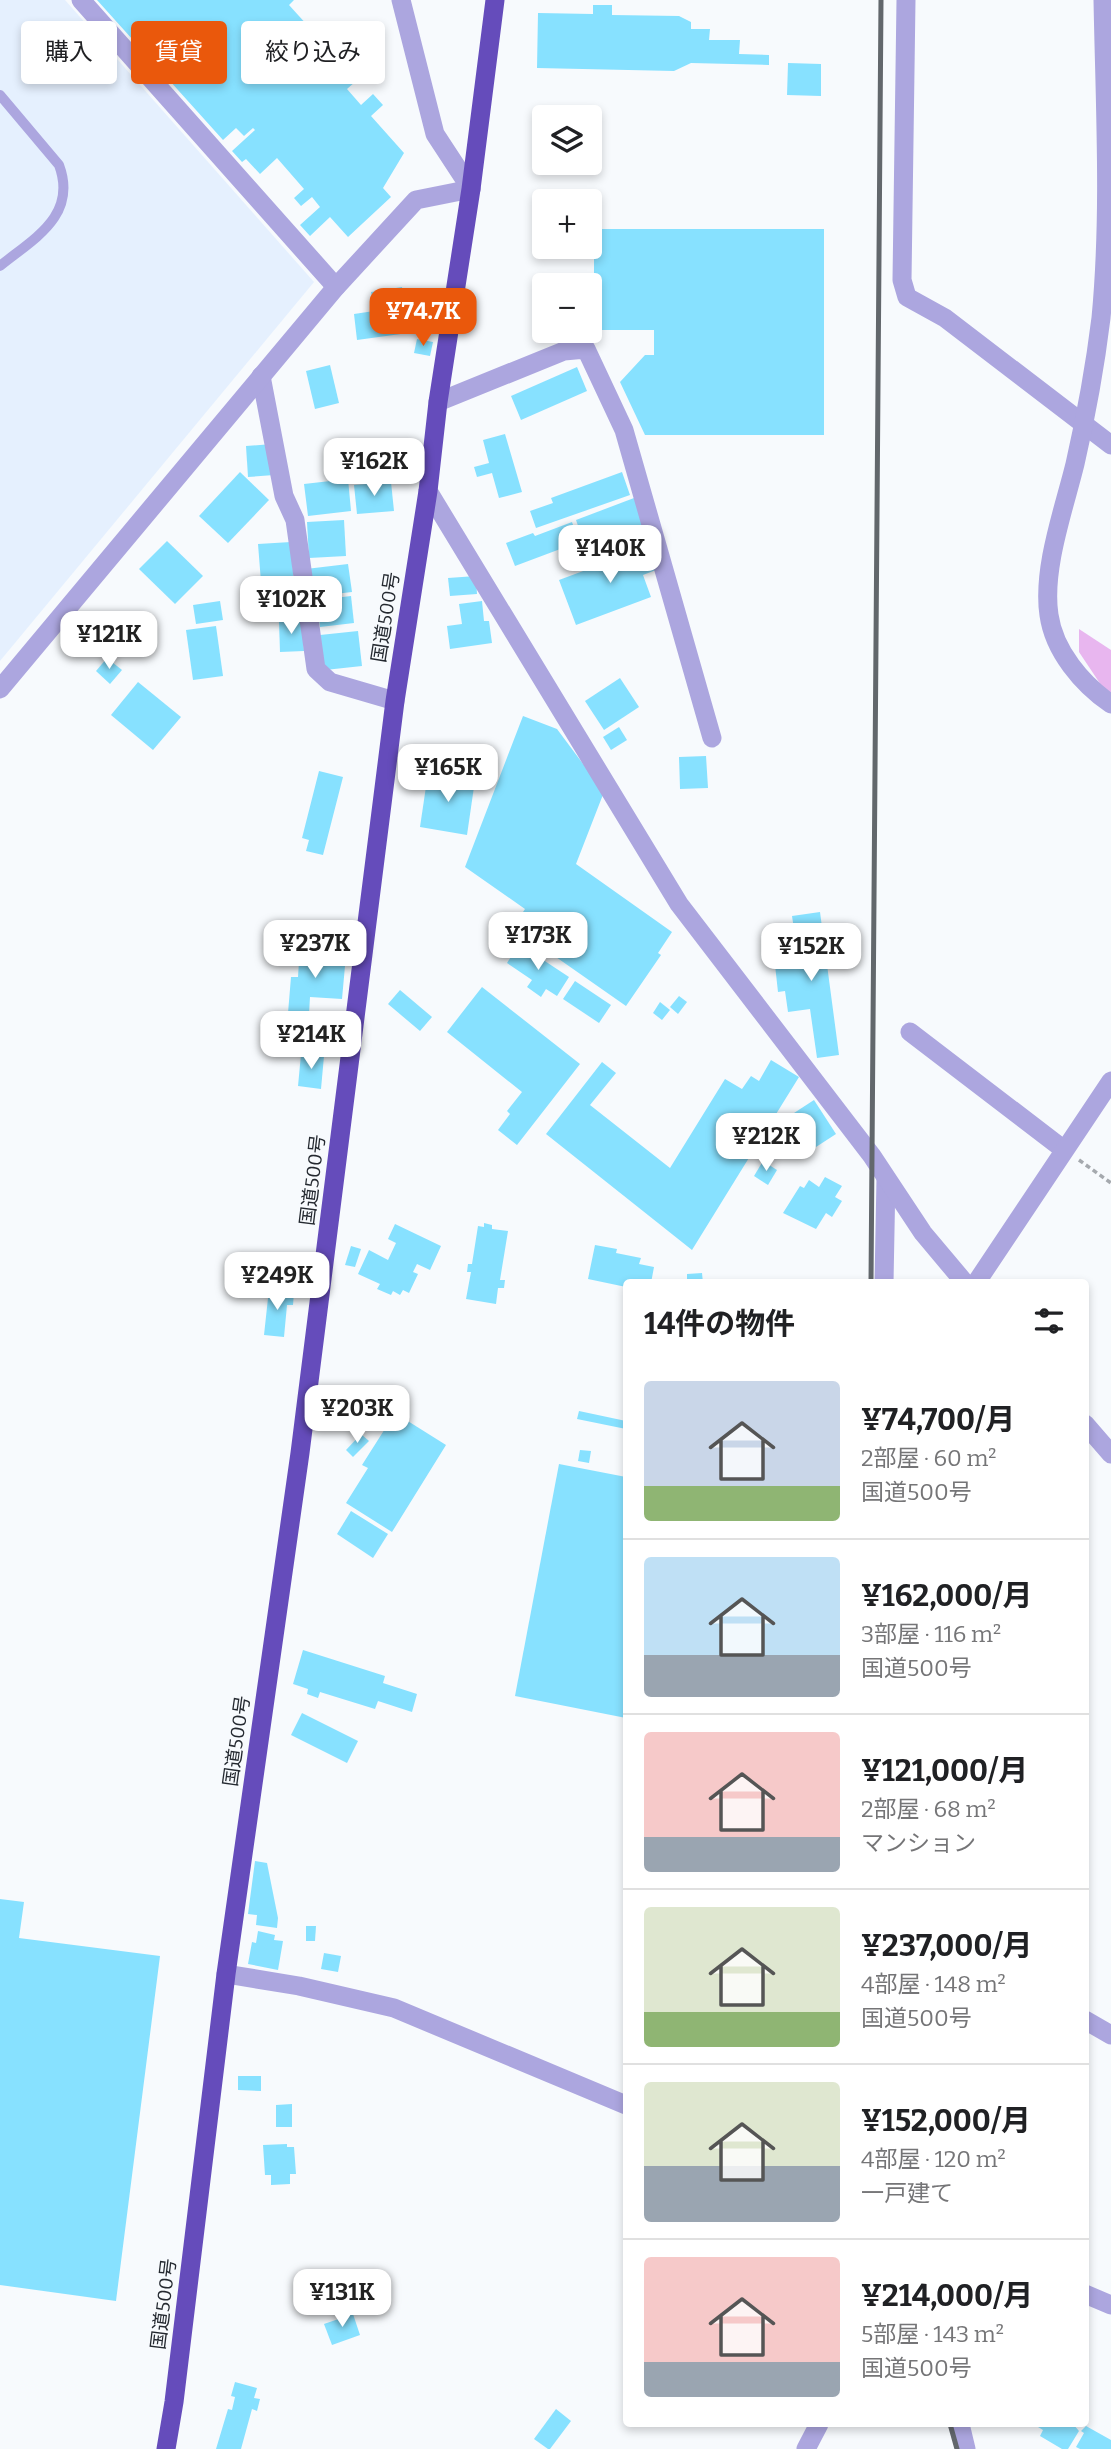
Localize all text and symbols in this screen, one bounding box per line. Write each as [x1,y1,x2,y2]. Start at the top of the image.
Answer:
chip: 購入 [21,21,117,84]
chip: 賃貸 [131,21,227,84]
chip: 絞り込み [241,21,385,84]
map controls [532,105,602,343]
button: layers [532,105,602,175]
button: + [532,189,602,259]
button: − [532,273,602,343]
pin: ¥74.7K [366,288,480,348]
text: ¥74.7K [386,297,460,325]
pin: ¥162K [325,438,423,498]
text: ¥162K [340,447,408,475]
pin: ¥140K [561,526,659,585]
text: ¥140K [574,534,646,562]
street label: 国道500号 [367,570,404,664]
pin: ¥102K [242,576,340,636]
text: ¥102K [256,585,326,613]
pin: ¥121K [60,612,158,671]
text: ¥121K [76,620,142,648]
pin: ¥165K [399,744,497,804]
text: ¥165K [414,753,482,781]
pin: ¥173K [489,912,587,972]
pin: ¥237K [266,920,364,980]
text: ¥173K [505,921,571,949]
pin: ¥152K [762,923,860,983]
text: ¥237K [279,929,351,957]
text: ¥152K [777,932,845,960]
pin: ¥214K [262,1012,360,1071]
text: ¥214K [276,1020,346,1048]
pin: ¥212K [717,1114,815,1173]
text: ¥212K [732,1122,800,1150]
street label: 国道500号 [296,1133,329,1227]
pin: ¥249K [228,1252,326,1312]
text: ¥249K [240,1261,314,1289]
icon: filters [1030,1302,1068,1340]
text: 14件の物件 [644,1306,795,1342]
pin: ¥203K [308,1386,406,1445]
text: ¥203K [321,1394,393,1422]
text: ¥74,700/月 [861,1402,1015,1438]
icon: home [700,1409,784,1493]
text: 2部屋 · 60 m² [861,1444,997,1472]
text: 国道500号 [861,1478,972,1506]
text: ¥162,000/月 [861,1578,1032,1614]
icon: home [700,1585,784,1669]
text: 3部屋 · 116 m² [861,1620,1001,1648]
text: 国道500号 [861,1654,972,1682]
street label: 国道500号 [219,1694,254,1788]
text: ¥121,000/月 [861,1753,1028,1789]
icon: home [700,1760,784,1844]
text: 2部屋 · 68 m² [861,1795,996,1823]
text: マンション [861,1829,976,1857]
text: ¥237,000/月 [861,1928,1033,1964]
icon: home [700,1935,784,2019]
text: 4部屋 · 148 m² [861,1970,1006,1998]
text: 国道500号 [861,2004,972,2032]
text: ¥152,000/月 [861,2103,1031,2139]
icon: home [700,2110,784,2194]
text: 4部屋 · 120 m² [861,2145,1006,2173]
text: 一戸建て [861,2179,953,2207]
street label: 国道500号 [147,2257,180,2351]
pin: ¥131K [293,2270,391,2329]
text: ¥131K [309,2278,375,2306]
text: ¥214,000/月 [861,2278,1033,2314]
icon: home [700,2285,784,2369]
text: 5部屋 · 143 m² [861,2320,1004,2348]
text: 国道500号 [861,2354,972,2382]

